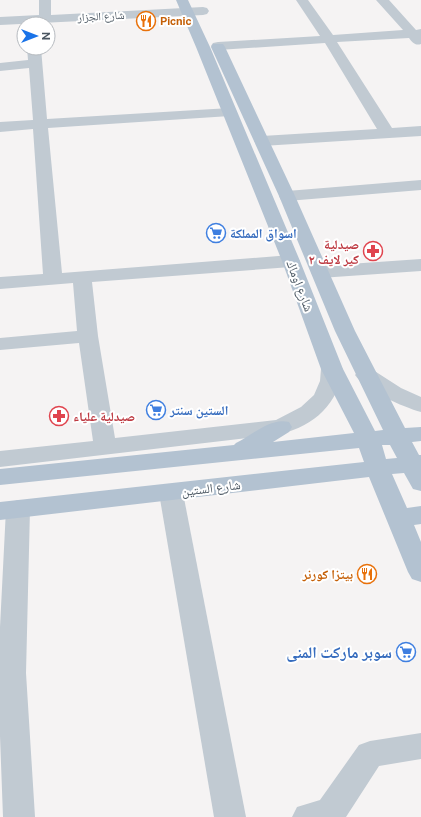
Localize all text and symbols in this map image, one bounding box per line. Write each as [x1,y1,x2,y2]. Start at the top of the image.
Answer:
street label: شارع الجزار [76,9,125,24]
restaurant icon: Picnic [135,10,157,32]
place label: Picnic [160,15,192,27]
north arrow [16,16,56,56]
text: N [40,32,52,40]
supermarket icon: اسواق المملكة [205,222,227,244]
place label: اسواق المملكة [230,226,297,242]
place label: صيدلية كير لايف ٢ [309,237,359,267]
pharmacy icon: صيدلية كير لايف ٢ [362,240,384,262]
street label: شارع اوماك [282,258,317,314]
supermarket icon: الستين سنتر [145,399,167,421]
place label: الستين سنتر [169,403,228,419]
pharmacy icon: صيدلية علياء [48,405,70,427]
place label: صيدلية علياء [73,409,135,424]
street label: شارع الستين [181,477,242,501]
restaurant icon: بيتزا كورنر [356,563,378,585]
place label: بيتزا كورنر [302,567,353,582]
supermarket icon: سوبر ماركت المنى [395,641,417,663]
place label: سوبر ماركت المنى [286,643,392,662]

